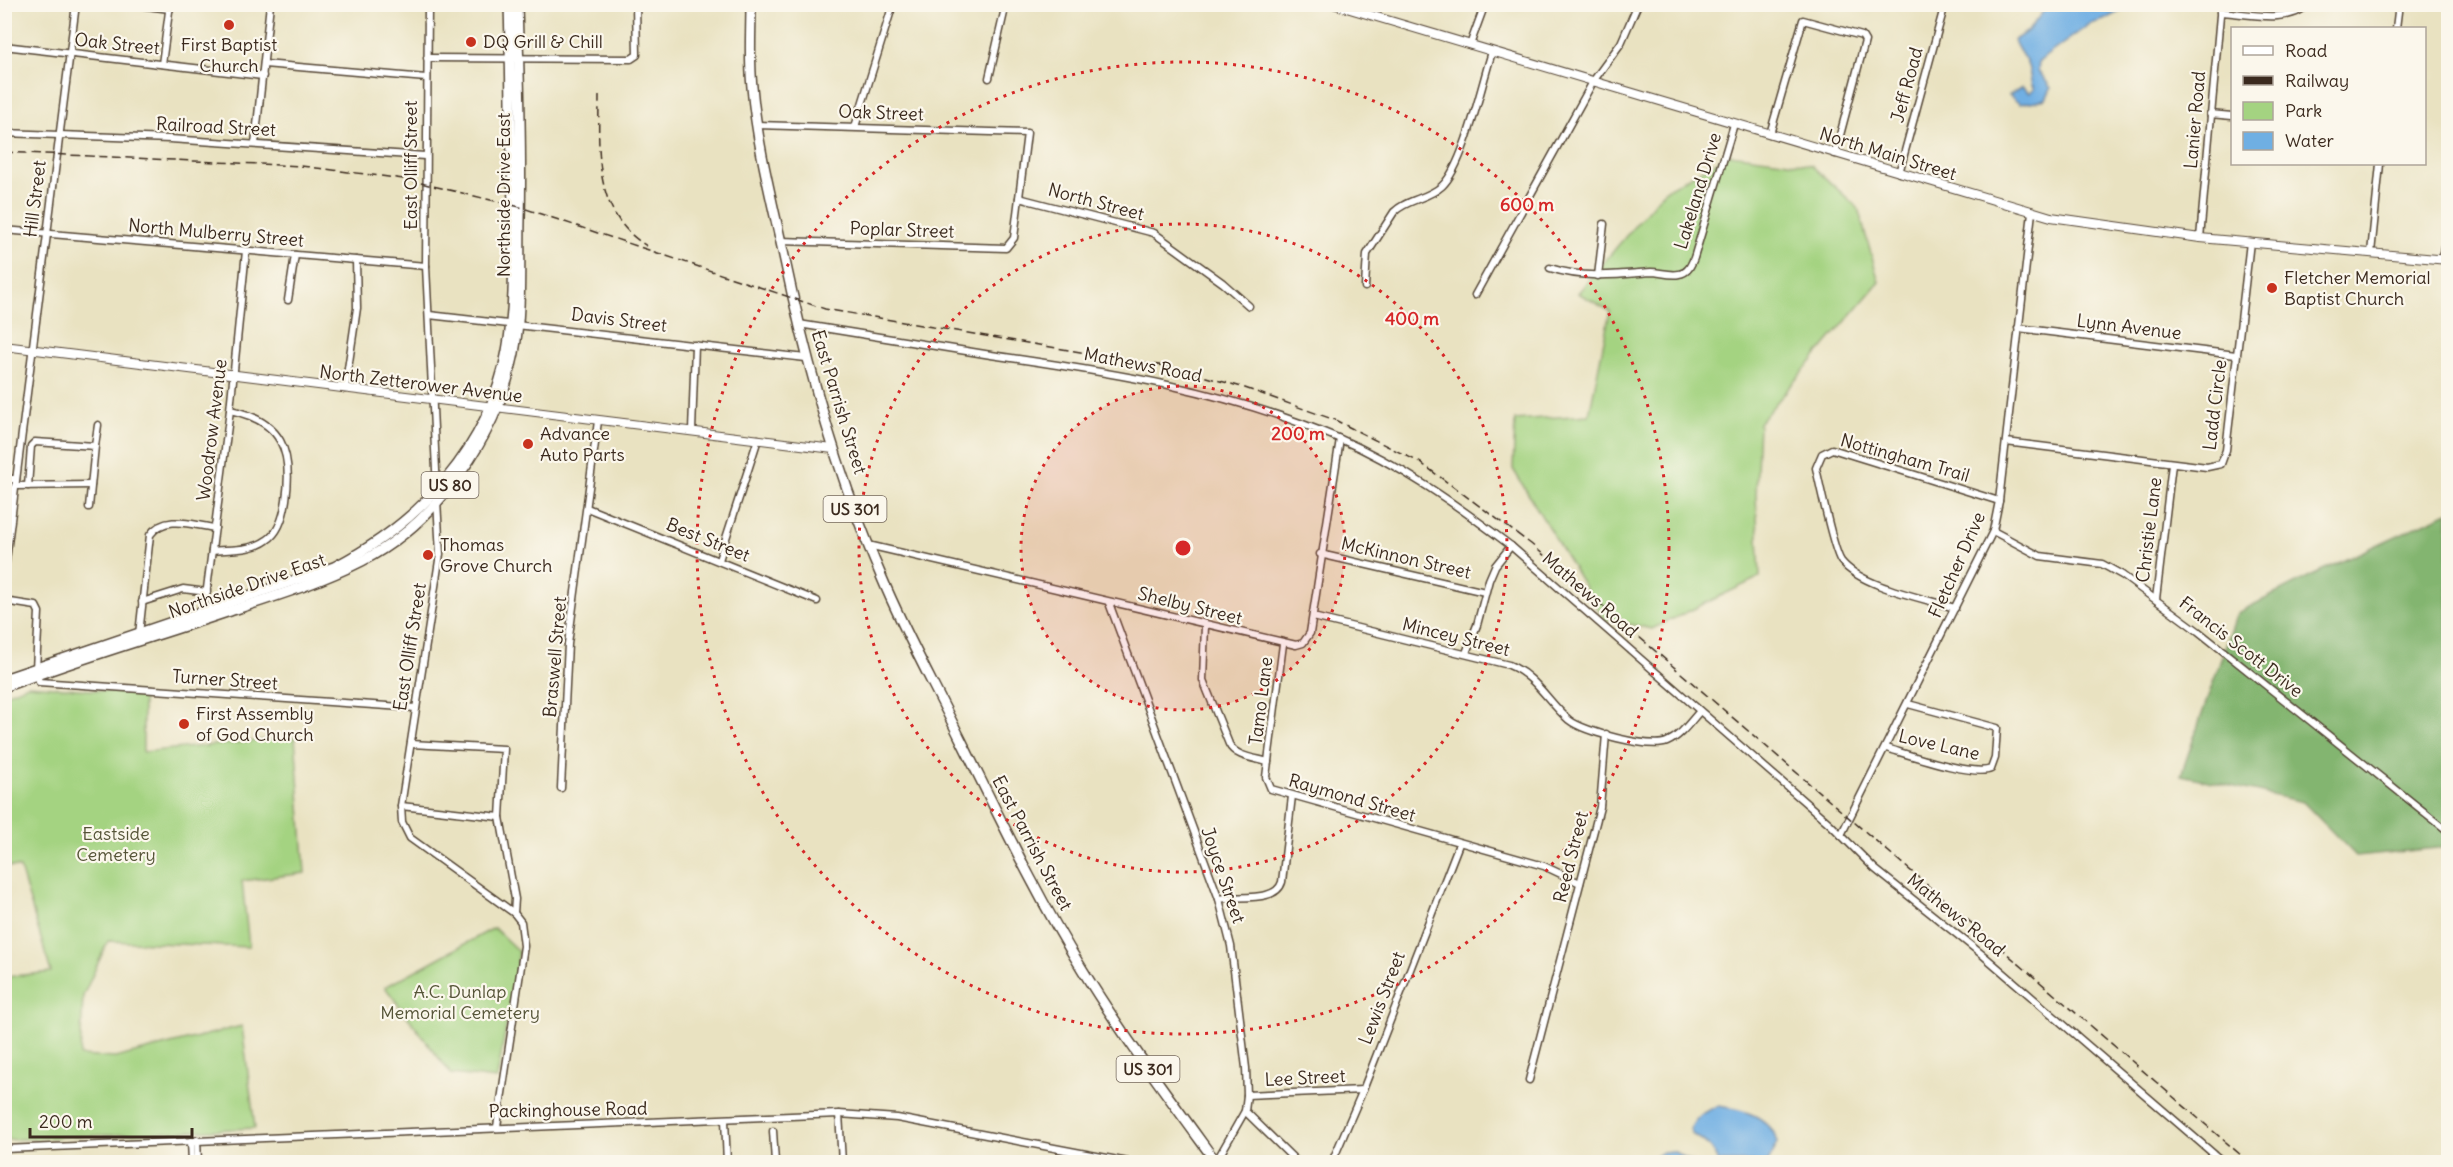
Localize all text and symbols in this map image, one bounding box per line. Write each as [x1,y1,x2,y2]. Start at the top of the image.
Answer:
marker: First Baptist Church [222,18,236,32]
legend [2231,27,2426,165]
street label: Oak Street [73,28,161,59]
place label: DQ Grill & Chill [483,30,603,53]
place label: First Baptist Church [181,33,277,77]
marker: DQ Grill & Chill [464,35,478,49]
text: Road [2285,39,2328,62]
street label: Jeff Road [1885,44,1928,125]
text: Railway [2285,69,2349,92]
street label: Lanier Road [2179,70,2210,170]
text: Park [2285,99,2322,122]
street label: East Olliff Street [399,100,422,230]
street label: Oak Street [838,100,924,125]
street label: Railroad Street [155,112,277,141]
street label: Northside Drive East [492,113,515,277]
street label: North Main Street [1817,122,1959,185]
text: Water [2285,129,2335,152]
street label: Lakeland Drive [1669,130,1726,252]
street label: Hill Street [18,159,51,239]
street label: North Street [1046,178,1147,225]
text: 600 m [1500,193,1554,216]
street label: North Mulberry Street [127,213,305,252]
street label: Poplar Street [849,216,955,243]
place label: Fletcher Memorial Baptist Church [2284,266,2431,310]
marker: Fletcher Memorial Baptist Church [2265,281,2279,295]
street label: Davis Street [570,302,668,337]
text: 400 m [1385,307,1439,330]
street label: Lynn Avenue [2075,309,2183,344]
street label: East Parrish Street [807,327,872,477]
street label: Mathews Road [1082,342,1204,387]
street label: Woodrow Avenue [191,358,232,502]
street label: Ladd Circle [2198,358,2231,452]
street label: North Zetterower Avenue [318,360,524,407]
place label: Advance Auto Parts [540,422,625,466]
text: 200 m [1271,422,1325,445]
street label: Nottingham Trail [1838,428,1972,487]
marker: Advance Auto Parts [521,437,535,451]
road number: US 80 [422,472,478,498]
street label: Christie Lane [2131,476,2166,584]
road number: US 301 [824,496,886,522]
street label: Fletcher Drive [1923,508,1990,621]
street label: Best Street [663,512,753,567]
street label: McKinnon Street [1339,531,1473,584]
place label: Thomas Grove Church [440,533,552,577]
centre of rings [1173,538,1193,558]
street label: Mathews Road [1538,547,1643,643]
street label: Northside Drive East [165,548,328,623]
marker: Thomas Grove Church [421,548,435,562]
street label: East Olliff Street [388,581,431,713]
street label: Shelby Street [1136,581,1245,630]
street label: Francis Scott Drive [2175,591,2308,702]
street label: Braswell Street [538,595,571,719]
street label: Mincey Street [1400,612,1512,661]
street label: Tamo Lane [1244,655,1277,746]
street label: Turner Street [171,664,279,695]
place label: First Assembly of God Church [196,702,314,746]
marker: First Assembly of God Church [177,717,191,731]
street label: Love Lane [1896,724,1982,765]
street label: Raymond Street [1286,768,1418,827]
street label: East Parrish Street [987,771,1078,914]
street label: Reed Street [1548,809,1593,905]
park label: Eastside Cemetery [76,822,156,866]
street label: Joyce Street [1196,824,1251,926]
street label: Mathews Road [1903,868,2010,961]
street label: Lewis Street [1353,948,1410,1048]
park label: A.C. Dunlap Memorial Cemetery [380,980,540,1024]
road number: US 301 [1116,1056,1180,1082]
street label: Lee Street [1264,1064,1346,1091]
street label: Packinghouse Road [488,1097,648,1122]
scale bar [30,1101,192,1139]
text: 200 m [39,1110,93,1133]

